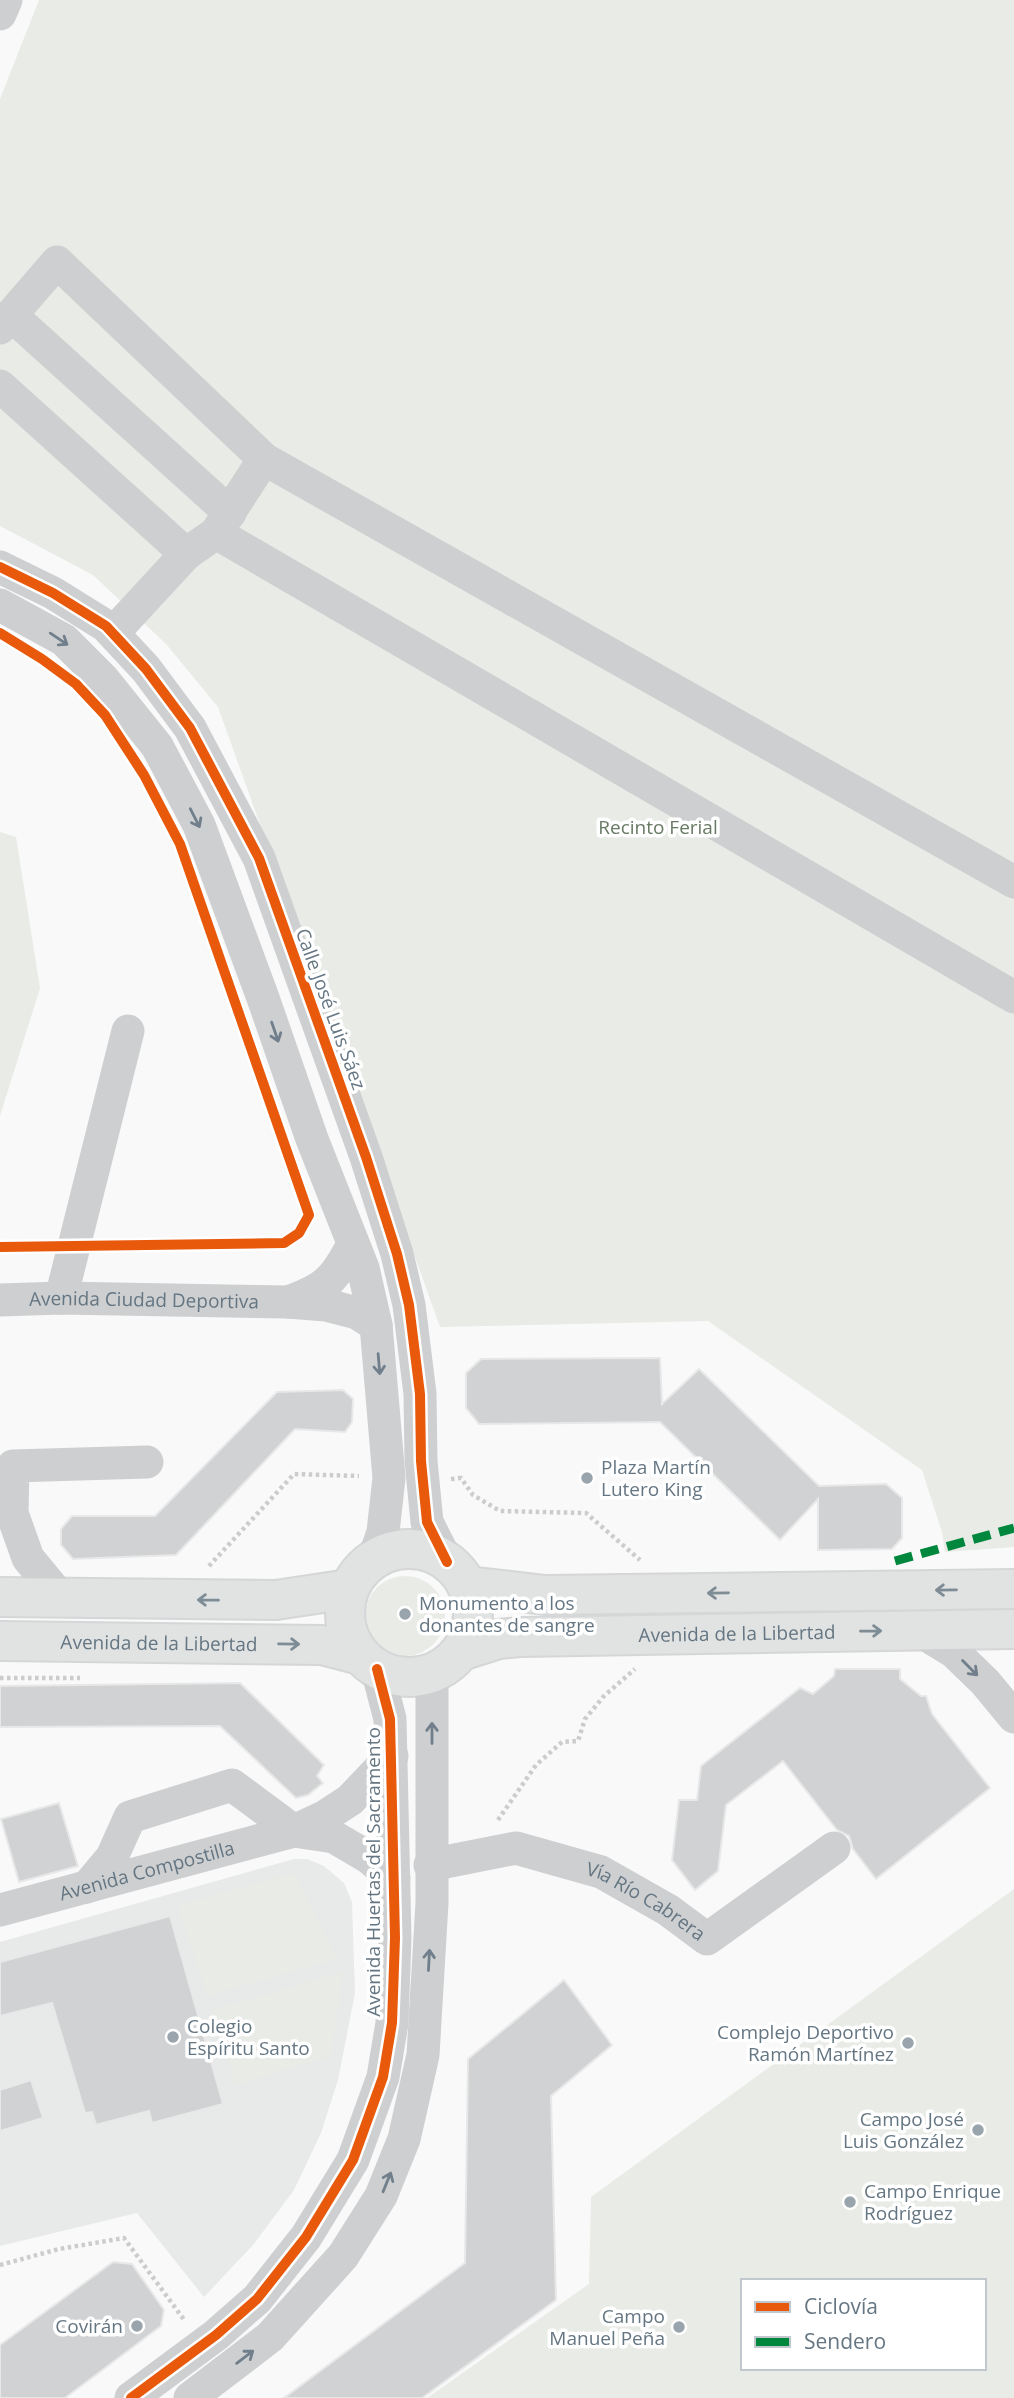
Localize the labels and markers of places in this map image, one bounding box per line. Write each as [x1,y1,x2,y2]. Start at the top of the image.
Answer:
place label: Plaza Martín Lutero King [601,1454,711,1502]
marker: Plaza Martín Lutero King [579,1470,595,1486]
place label: Monumento a los donantes de sangre [419,1590,595,1638]
marker: Monumento a los donantes de sangre [397,1606,413,1622]
place label: Colegio Espíritu Santo [187,2013,310,2061]
place label: Complejo Deportivo Ramón Martínez [717,2019,894,2067]
marker: Colegio Espíritu Santo [165,2029,181,2045]
marker: Complejo Deportivo Ramón Martínez [900,2035,916,2051]
place label: Campo José Luis González [843,2106,964,2154]
marker: Campo José Luis González [970,2122,986,2138]
place label: Campo Enrique Rodríguez [864,2178,1001,2226]
marker: Campo Enrique Rodríguez [842,2194,858,2210]
place label: Campo Manuel Peña [549,2303,665,2351]
place label: Covirán [55,2313,123,2339]
marker: Covirán [129,2318,145,2334]
marker: Campo Manuel Peña [671,2319,687,2335]

